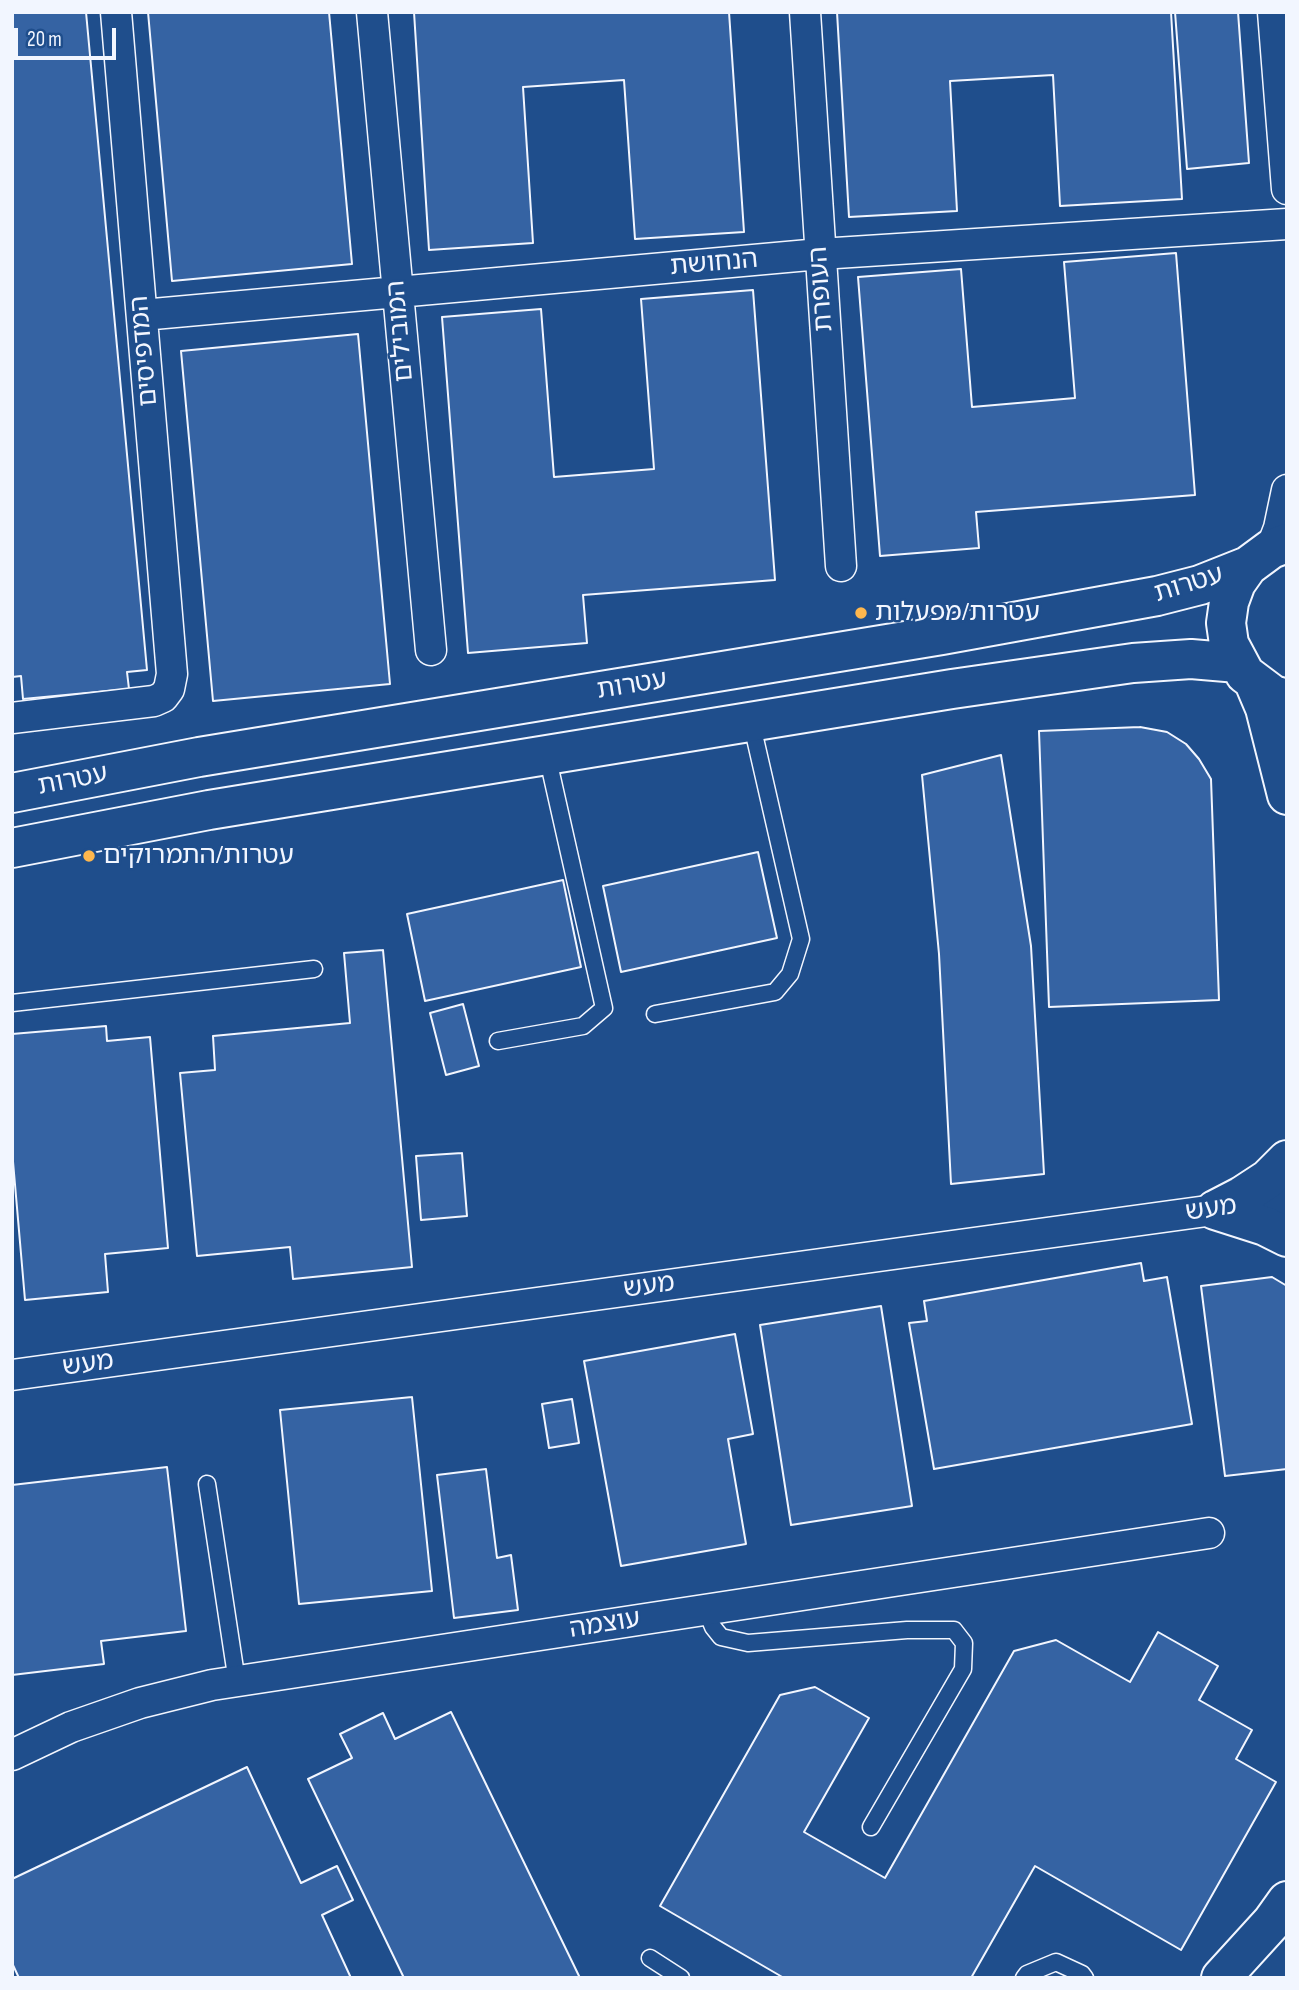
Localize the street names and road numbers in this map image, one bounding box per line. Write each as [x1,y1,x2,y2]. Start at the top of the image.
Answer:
street label: הנחושת [669,245,759,283]
street label: העופרת [803,245,841,333]
street label: המובילים [381,279,421,383]
street label: המדפיסים [125,294,165,408]
street label: עטרות [1151,560,1227,610]
street label: עטרות [595,665,669,707]
street label: עטרות [35,759,111,803]
street label: מעש [1183,1191,1239,1229]
street label: מעש [621,1268,677,1306]
street label: מעש [60,1346,116,1384]
street label: עוצמה [567,1604,643,1646]

